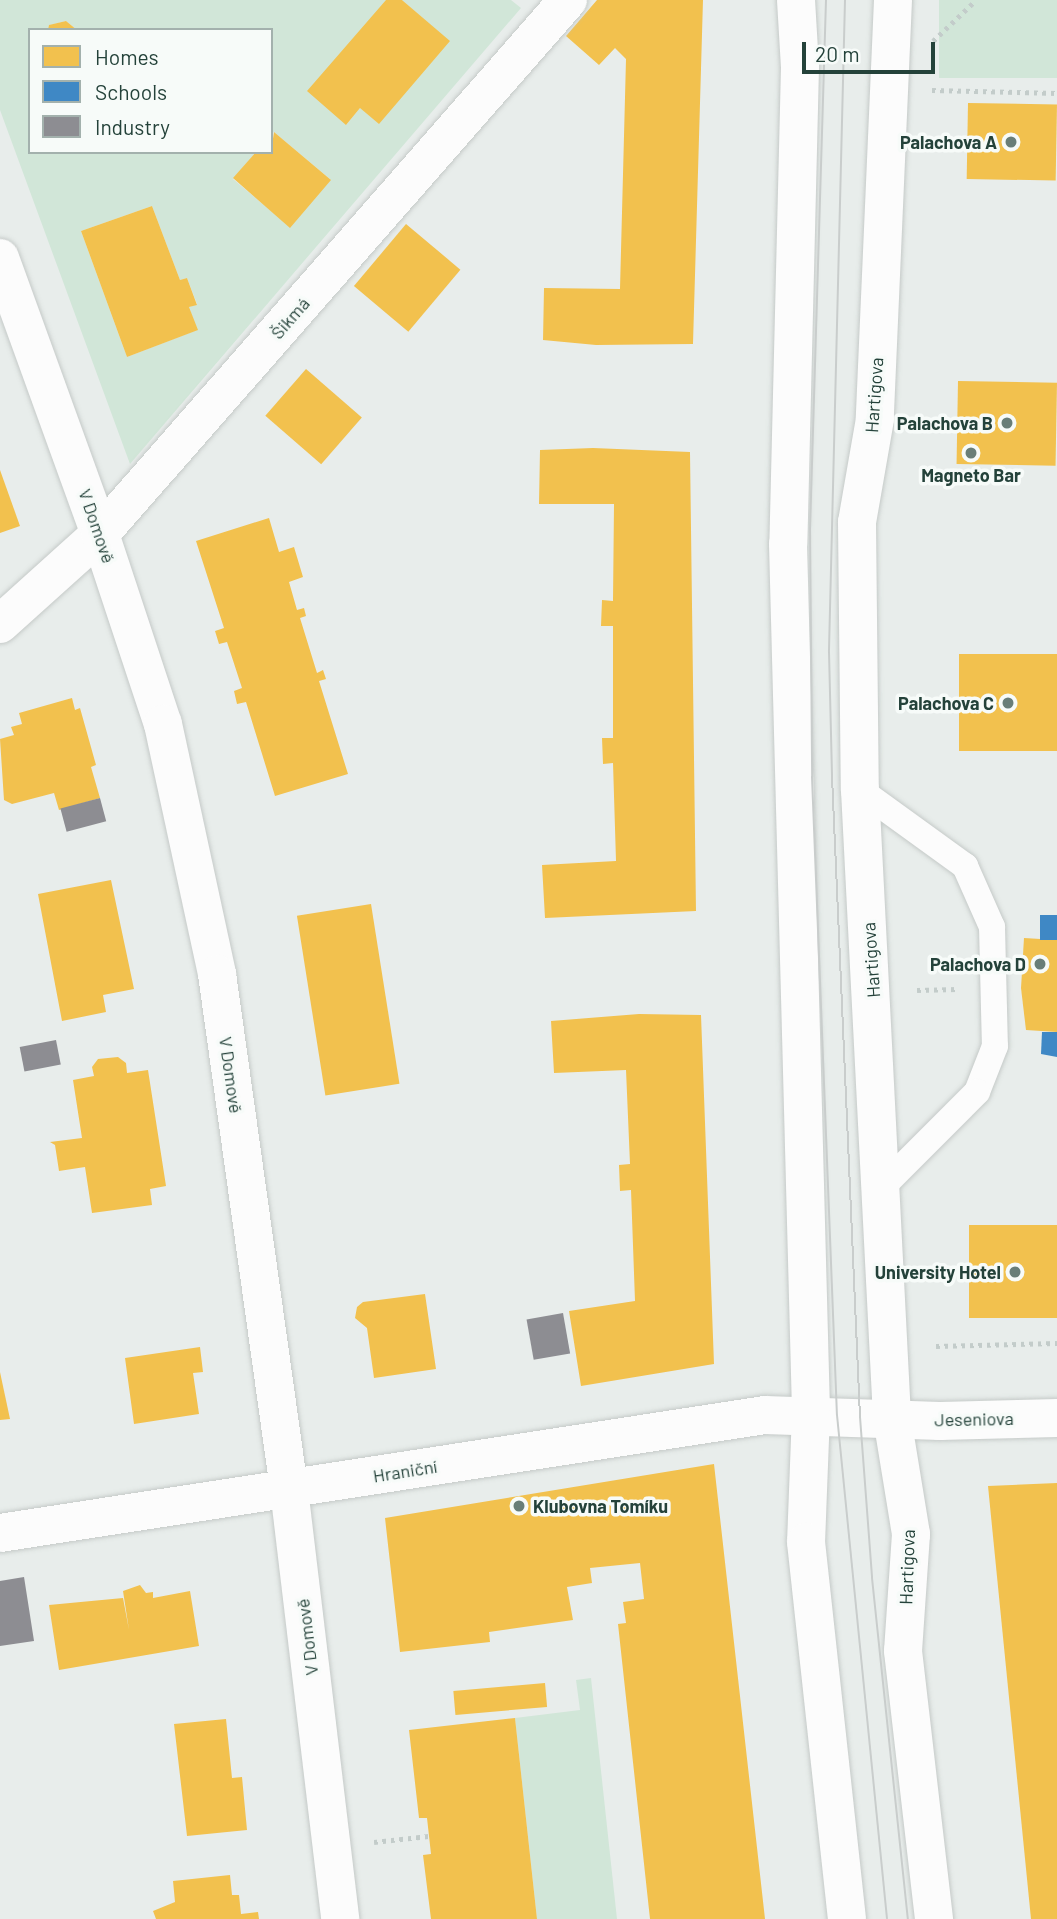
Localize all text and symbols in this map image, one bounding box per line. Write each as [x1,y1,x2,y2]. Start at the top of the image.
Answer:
legend [28,28,273,154]
scale bar [805,28,938,72]
text: 20 m [815,41,860,66]
text: Homes [95,44,159,69]
text: Schools [95,79,167,104]
text: Industry [95,114,170,139]
place label: Palachova A [900,131,997,153]
marker: Palachova A [1003,134,1019,150]
street label: Šikmá [266,293,314,343]
street label: Hartigova [861,357,887,433]
place label: Palachova B [897,412,993,434]
marker: Palachova B [999,415,1015,431]
marker: Magneto Bar [963,445,979,461]
place label: Magneto Bar [921,464,1021,486]
street label: V Domově [74,486,120,566]
place label: Palachova C [898,692,994,714]
marker: Palachova C [1000,695,1016,711]
street label: Hartigova [858,922,884,998]
place label: Palachova D [930,953,1026,975]
marker: Palachova D [1032,956,1048,972]
street label: V Domově [215,1035,247,1115]
place label: University Hotel [875,1261,1001,1283]
marker: University Hotel [1007,1264,1023,1280]
street label: Jeseniova [934,1408,1014,1430]
street label: Hraniční [371,1455,439,1487]
place label: Klubovna Tomíku [533,1495,668,1517]
marker: Klubovna Tomíku [511,1498,527,1514]
street label: Hartigova [895,1529,919,1605]
street label: V Domově [292,1597,322,1677]

